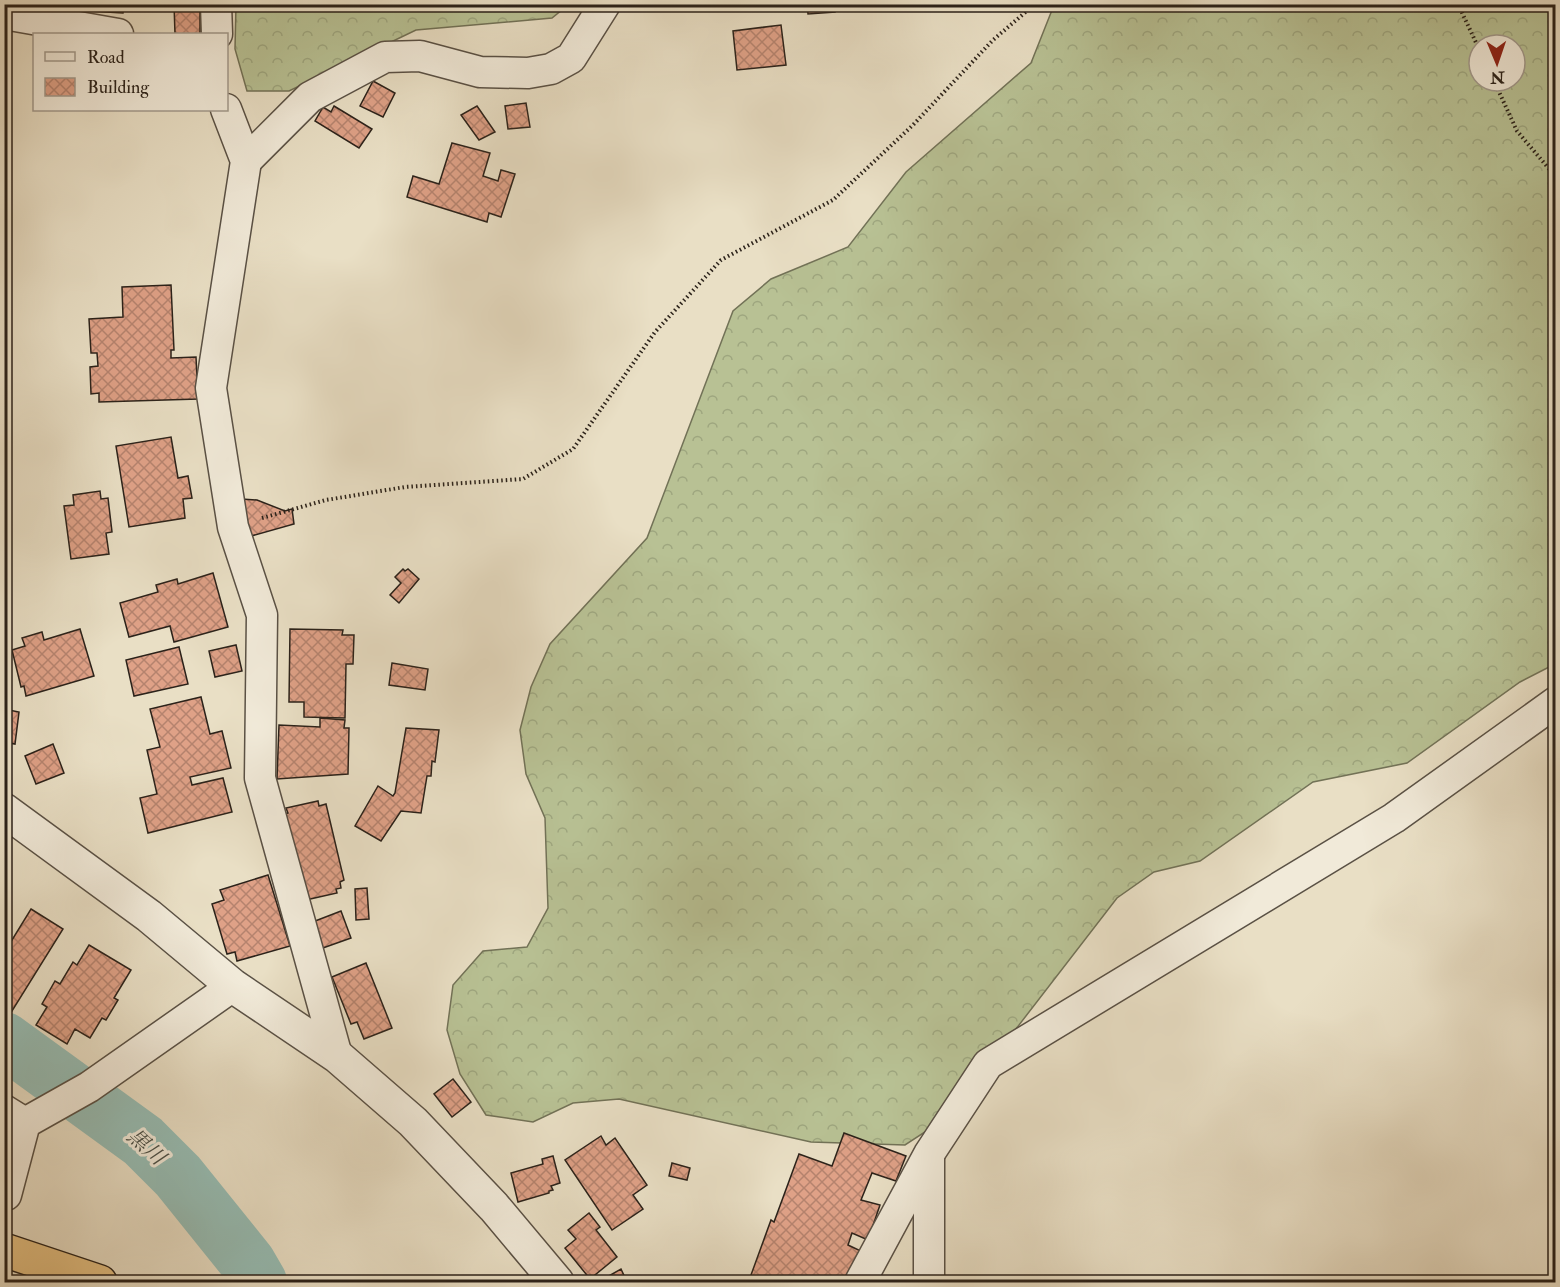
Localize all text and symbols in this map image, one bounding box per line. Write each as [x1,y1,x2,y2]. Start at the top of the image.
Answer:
legend [33,33,228,111]
north arrow [1467,33,1527,93]
text: Road [87,46,125,69]
text: N [1489,67,1506,87]
text: Building [87,76,150,99]
water label: 黒川 [121,1123,172,1172]

